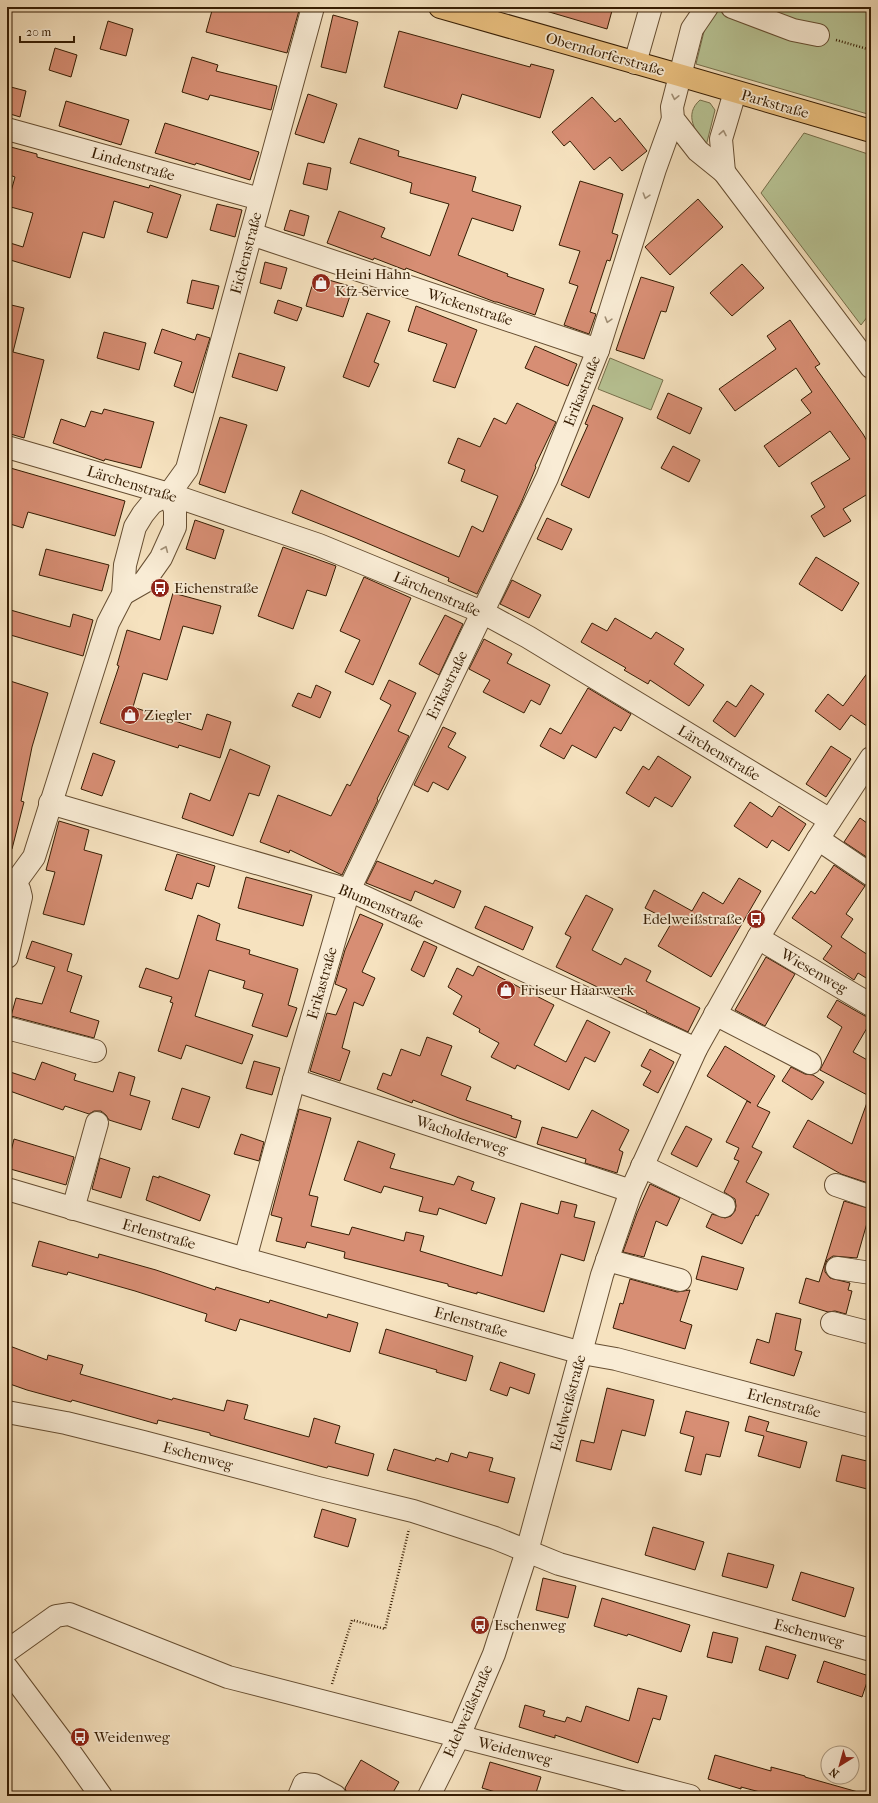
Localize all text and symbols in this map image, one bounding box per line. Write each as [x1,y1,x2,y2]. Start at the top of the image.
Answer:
scale bar [20,18,74,44]
text: 20 m [26,25,51,39]
street label: Oberndorferstraße [544,28,667,80]
street label: Parkstraße [739,86,811,122]
one-way arrow [671,94,679,100]
one-way arrow [718,130,727,136]
street label: Lindenstraße [89,143,177,185]
one-way arrow [642,192,651,199]
street label: Eichenstraße [226,209,266,296]
place label: Heini Hahn Kfz-Service [335,265,411,300]
shop icon: Heini Hahn Kfz-Service [310,272,332,294]
street label: Wickenstraße [424,284,516,329]
one-way arrow [604,316,613,323]
street label: Erikastraße [560,353,605,429]
street label: Lärchenstraße [85,462,180,506]
one-way arrow [160,545,168,553]
street label: Lärchenstraße [391,567,484,621]
bus stop icon: Eichenstraße [149,577,171,599]
place label: Eichenstraße [174,579,259,597]
street label: Erikastraße [423,647,472,722]
shop icon: Ziegler [119,704,141,726]
place label: Ziegler [144,706,192,724]
street label: Lärchenstraße [674,721,764,785]
street label: Blumenstraße [336,880,427,932]
bus stop icon: Edelweißstraße [745,908,767,930]
place label: Edelweißstraße [643,910,743,928]
street label: Erikastraße [303,944,341,1021]
street label: Wiesenweg [777,944,851,998]
shop icon: Friseur Haarwerk [495,979,517,1001]
place label: Friseur Haarwerk [520,981,635,999]
street label: Wacholderweg [413,1111,511,1159]
street label: Erlenstraße [120,1215,198,1253]
street label: Erlenstraße [432,1303,510,1341]
street label: Edelweißstraße [546,1352,590,1453]
street label: Erlenstraße [745,1385,823,1422]
street label: Eschenweg [161,1438,236,1474]
bus stop icon: Eschenweg [469,1614,491,1636]
street label: Eschenweg [772,1615,847,1651]
place label: Eschenweg [494,1616,567,1634]
street label: Edelweißstraße [440,1661,497,1760]
bus stop icon: Weidenweg [69,1726,91,1748]
place label: Weidenweg [93,1728,171,1746]
street label: Weidenweg [475,1733,555,1769]
north arrow [820,1745,860,1785]
text: N [827,1764,842,1780]

